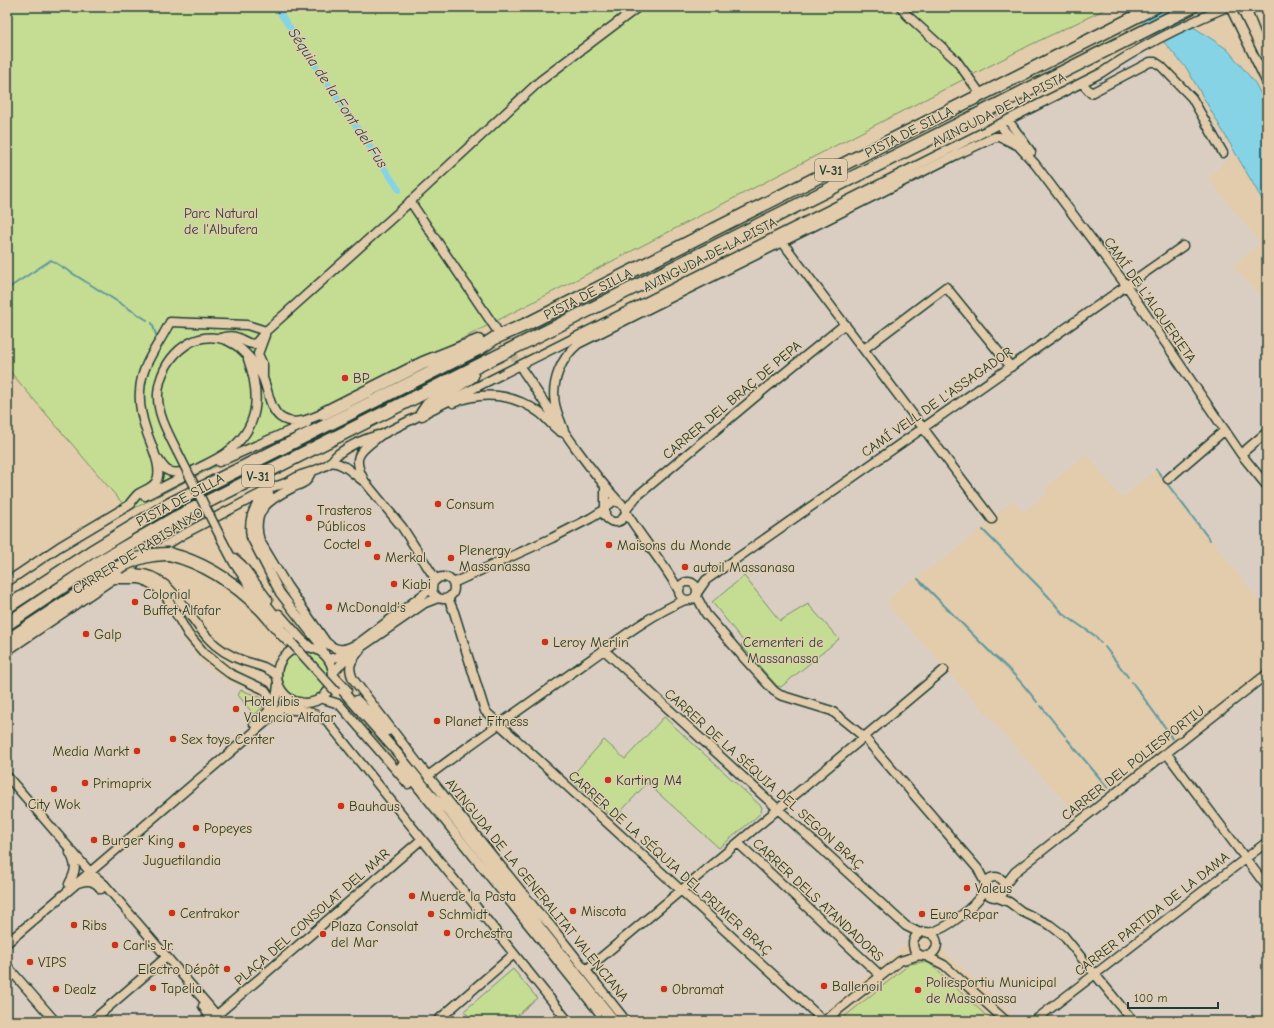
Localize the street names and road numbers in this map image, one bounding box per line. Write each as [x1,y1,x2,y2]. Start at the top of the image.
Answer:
street label: AVINGUDA DE LA PISTA [929,69,1069,151]
street label: PISTA DE SILLA [862,102,956,162]
road number: V-31 [815,159,847,181]
street label: AVINGUDA DE LA PISTA [640,214,780,296]
street label: CAMÍ DE L'ALQUERIETA [1100,234,1200,366]
street label: PISTA DE SILLA [541,264,635,324]
street label: CARRER DEL BRAÇ DE PEPA [659,337,805,463]
street label: CAMÍ VELL DE L'ASSAGADOR [858,343,1016,461]
road number: V-31 [242,465,274,487]
street label: PISTA DE SILLA [133,470,227,530]
street label: CARRER DE RABISANXO [69,504,207,598]
street label: CARRER DE LA SÉQUIA DEL SEGON BRAÇ [661,685,867,873]
street label: CARRER DEL POLIESPORTIU [1058,702,1208,824]
street label: CARRER DE LA SÉQUIA DEL PRIMER BRAÇ [565,767,776,959]
street label: AVINGUDA DE LA GENERALITAT VALENCIANA [442,775,632,1005]
street label: CARRER DELS ATANDADORS [749,835,887,965]
street label: PLAÇA DEL CONSOLAT DEL MAR [231,845,393,989]
street label: CARRER PARTIDA DE LA DAMA [1071,848,1233,980]

